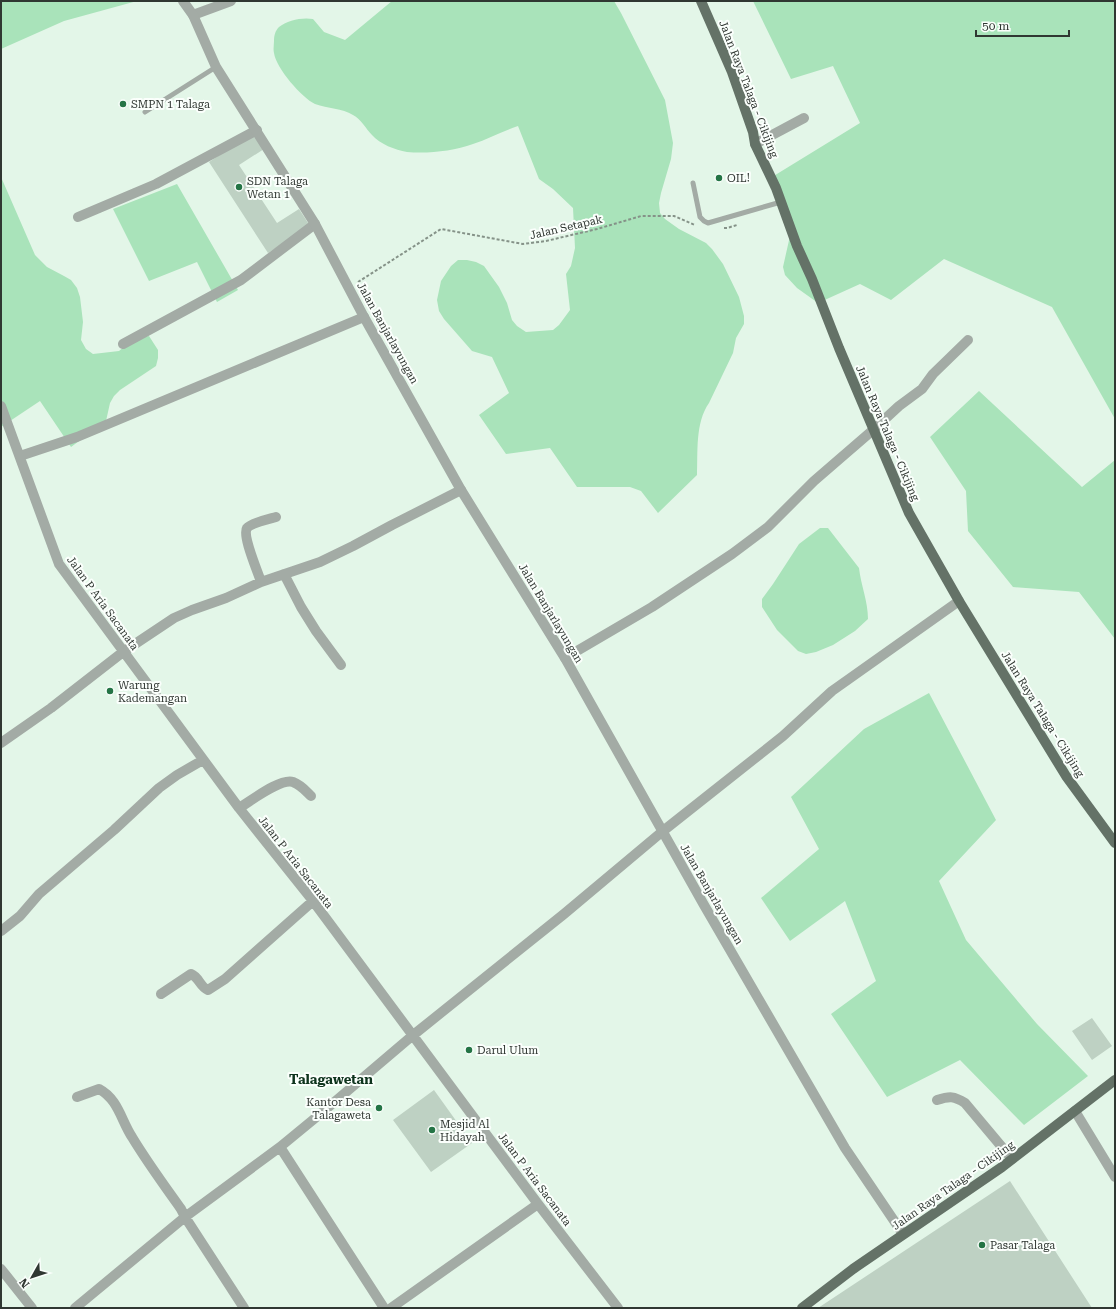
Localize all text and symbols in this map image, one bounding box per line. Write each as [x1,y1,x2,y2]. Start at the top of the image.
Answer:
scale bar [976,12,1069,38]
street label: Jalan Raya Talaga - Cikijing [716,19,781,160]
text: 50 m [982,19,1009,33]
place label: SMPN 1 Talaga [131,98,210,111]
marker: SMPN 1 Talaga [118,99,128,109]
place label: OIL! [727,172,750,185]
marker: OIL! [714,173,724,183]
place label: SDN Talaga Wetan 1 [247,175,308,201]
marker: SDN Talaga Wetan 1 [234,182,244,192]
street label: Jalan Setapak [528,213,604,242]
street label: Jalan Banjarlayungan [354,280,421,386]
street label: Jalan Raya Talaga - Cikijing [853,363,922,504]
street label: Jalan P Aria Sacanata [64,554,141,653]
street label: Jalan Banjarlayungan [516,561,586,665]
street label: Jalan Raya Talaga - Cikijing [998,649,1087,780]
place label: Warung Kademangan [118,679,187,705]
marker: Warung Kademangan [105,686,115,696]
street label: Jalan P Aria Sacanata [256,814,336,911]
street label: Jalan Banjarlayungan [677,842,746,947]
place label: Darul Ulum [477,1044,538,1057]
marker: Darul Ulum [464,1045,474,1055]
district label: Talagawetan [289,1072,373,1087]
place label: Kantor Desa Talagaweta [306,1096,371,1122]
marker: Kantor Desa Talagaweta [374,1103,384,1113]
place label: Mesjid Al Hidayah [440,1118,490,1144]
marker: Mesjid Al Hidayah [427,1125,437,1135]
street label: Jalan P Aria Sacanata [495,1130,574,1228]
street label: Jalan Raya Talaga - Cikijing [890,1138,1017,1233]
place label: Pasar Talaga [990,1239,1055,1252]
marker: Pasar Talaga [977,1240,987,1250]
north arrow [12,1257,52,1297]
text: N [17,1275,32,1290]

